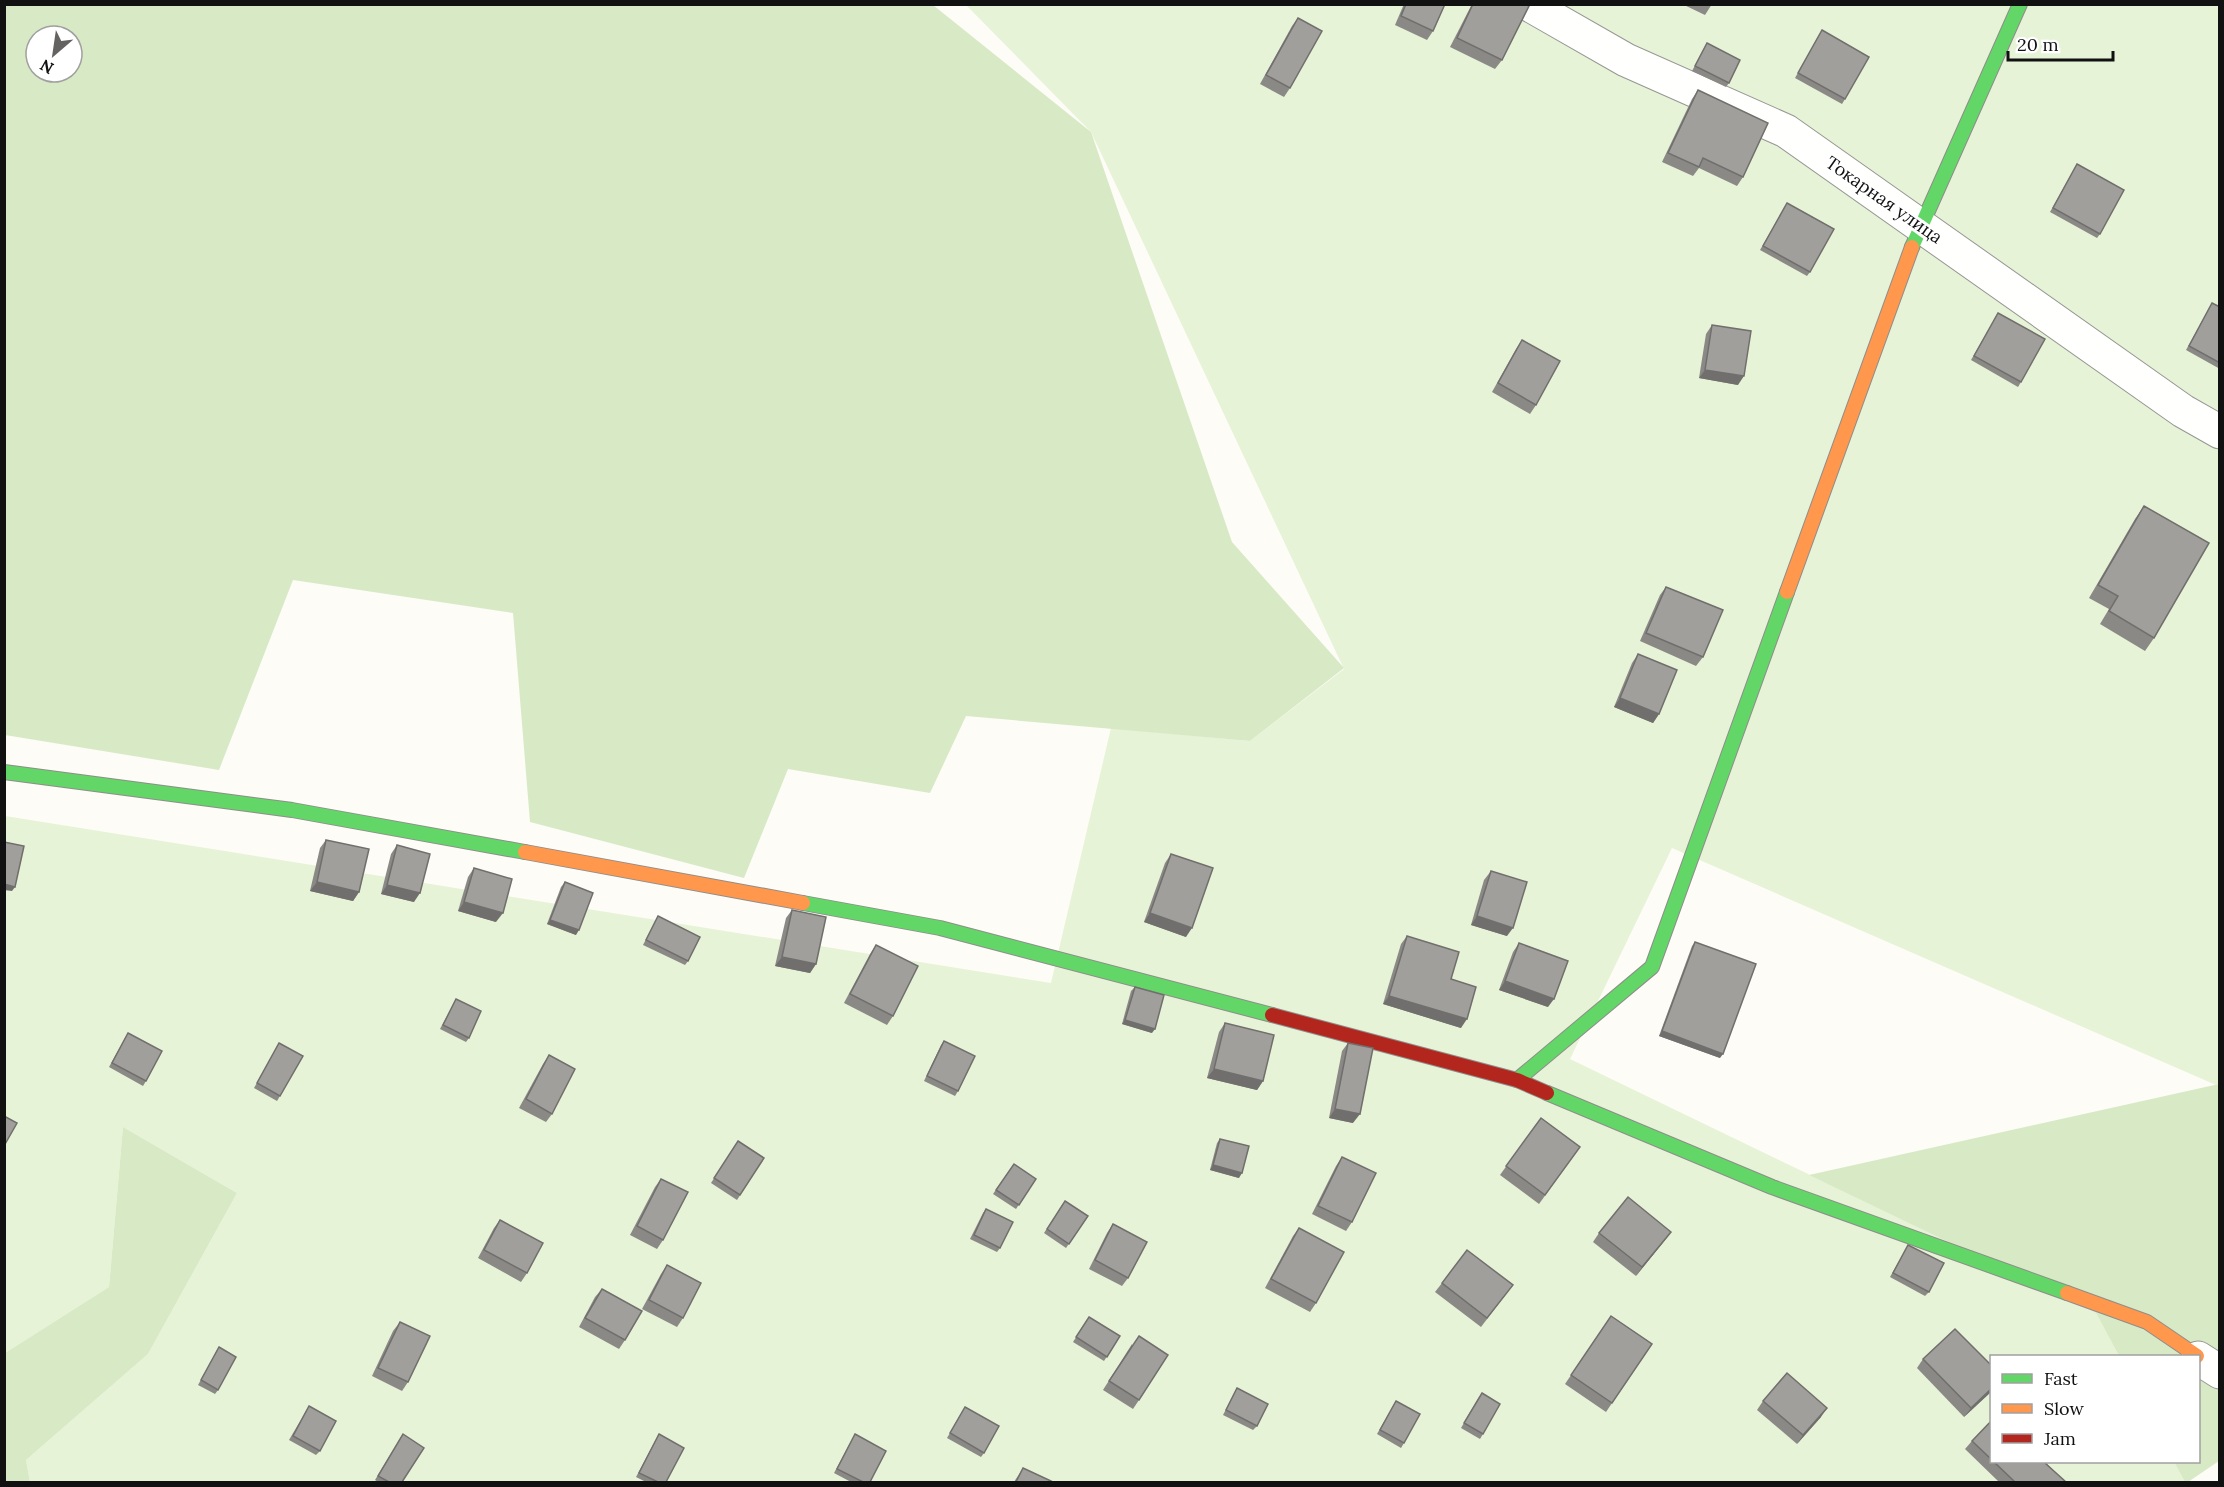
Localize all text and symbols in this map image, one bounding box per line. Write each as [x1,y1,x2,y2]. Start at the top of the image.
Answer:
north arrow [24,24,84,84]
scale bar [2008,24,2113,62]
text: 20 m [2017,33,2059,56]
text: N [36,55,57,79]
street label: Токарная улица [1821,151,1947,248]
legend [1990,1355,2200,1463]
text: Fast [2044,1367,2078,1390]
text: Slow [2044,1397,2084,1420]
text: Jam [2043,1427,2076,1450]

